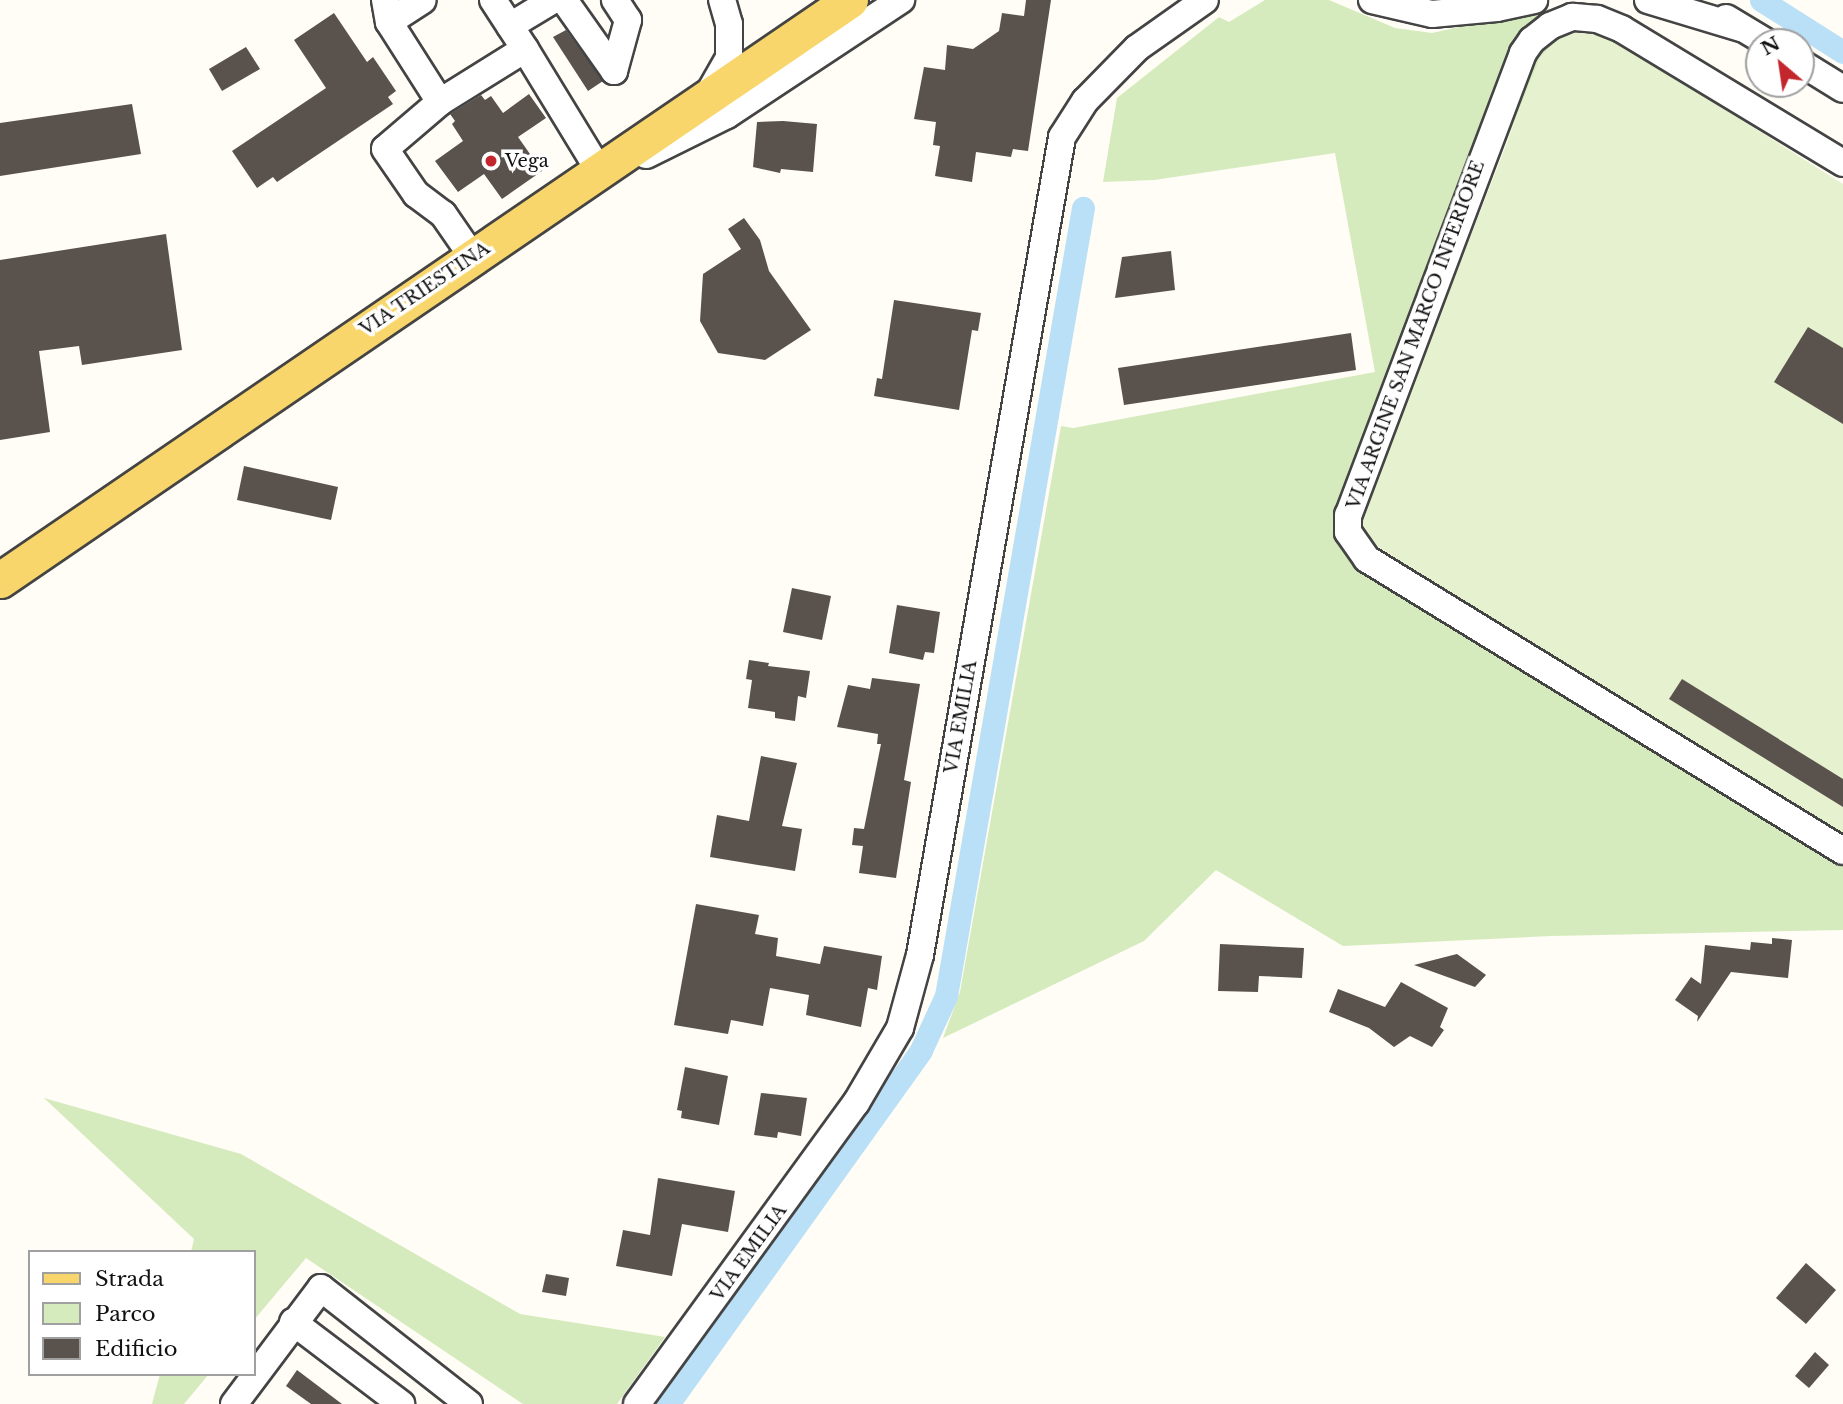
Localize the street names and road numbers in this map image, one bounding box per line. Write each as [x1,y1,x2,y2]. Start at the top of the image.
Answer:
street label: VIA ARGINE SAN MARCO INFERIORE [1342,157,1490,513]
street label: VIA TRIESTINA [355,237,495,341]
street label: VIA EMILIA [940,658,982,776]
street label: VIA EMILIA [706,1200,792,1306]

